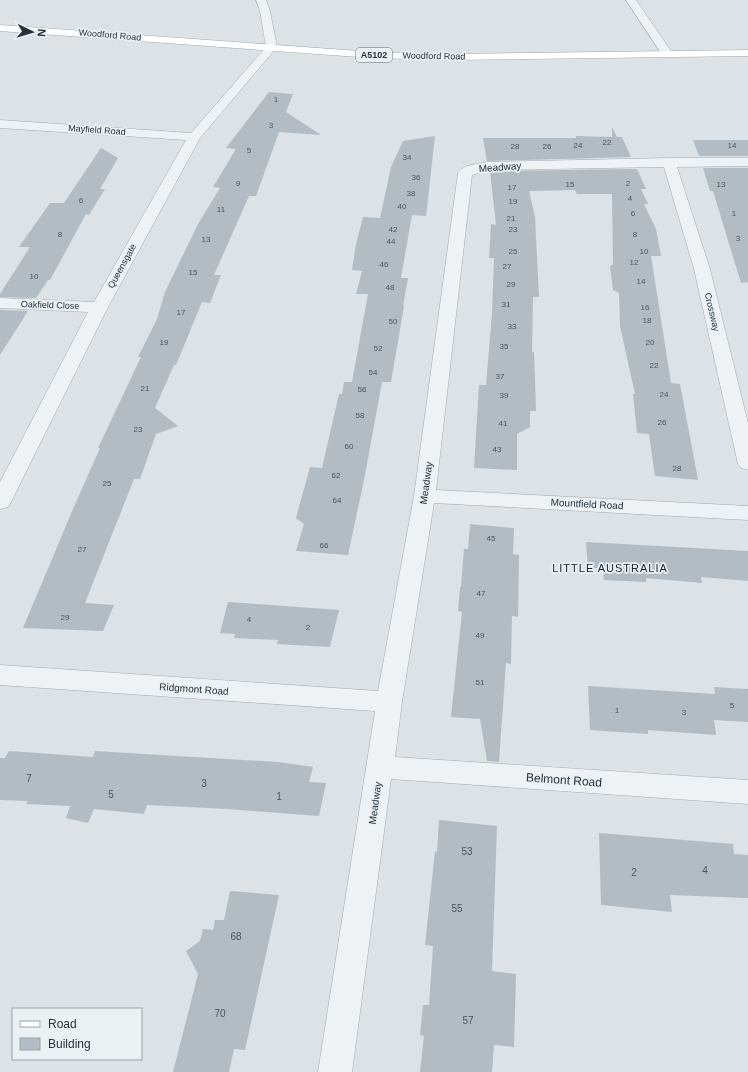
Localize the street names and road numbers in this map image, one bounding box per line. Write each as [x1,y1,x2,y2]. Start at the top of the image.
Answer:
street label: Woodford Road [78,27,142,43]
road number: A5102 [356,48,392,62]
street label: Woodford Road [402,50,466,62]
street label: Mayfield Road [68,123,126,137]
street label: Meadway [478,160,522,174]
street label: Queensgate [106,242,138,290]
street label: Crossway [703,292,721,333]
street label: Oakfield Close [21,299,79,311]
street label: Meadway [418,461,434,505]
street label: Mountfield Road [550,497,624,511]
street label: Ridgmont Road [159,681,229,697]
street label: Belmont Road [526,770,602,790]
street label: Meadway [367,781,383,825]

